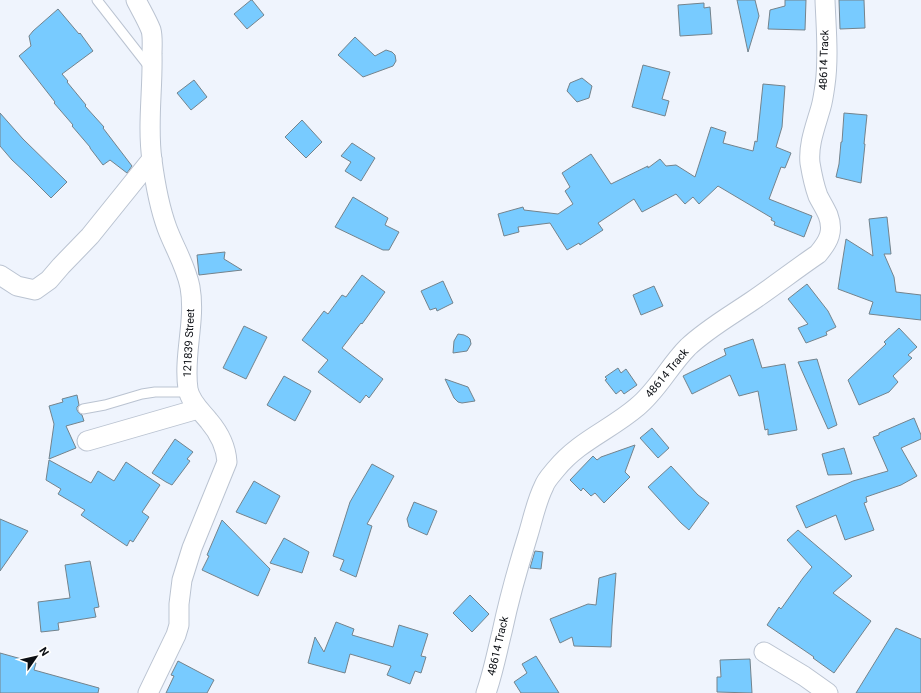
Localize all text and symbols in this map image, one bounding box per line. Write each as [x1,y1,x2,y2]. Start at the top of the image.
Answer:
street label: 48614 Track [816,29,832,90]
street label: 121839 Street [181,308,197,378]
street label: 48614 Track [643,345,692,400]
street label: 48614 Track [485,615,511,677]
north arrow [16,637,56,677]
text: N [36,645,52,659]

